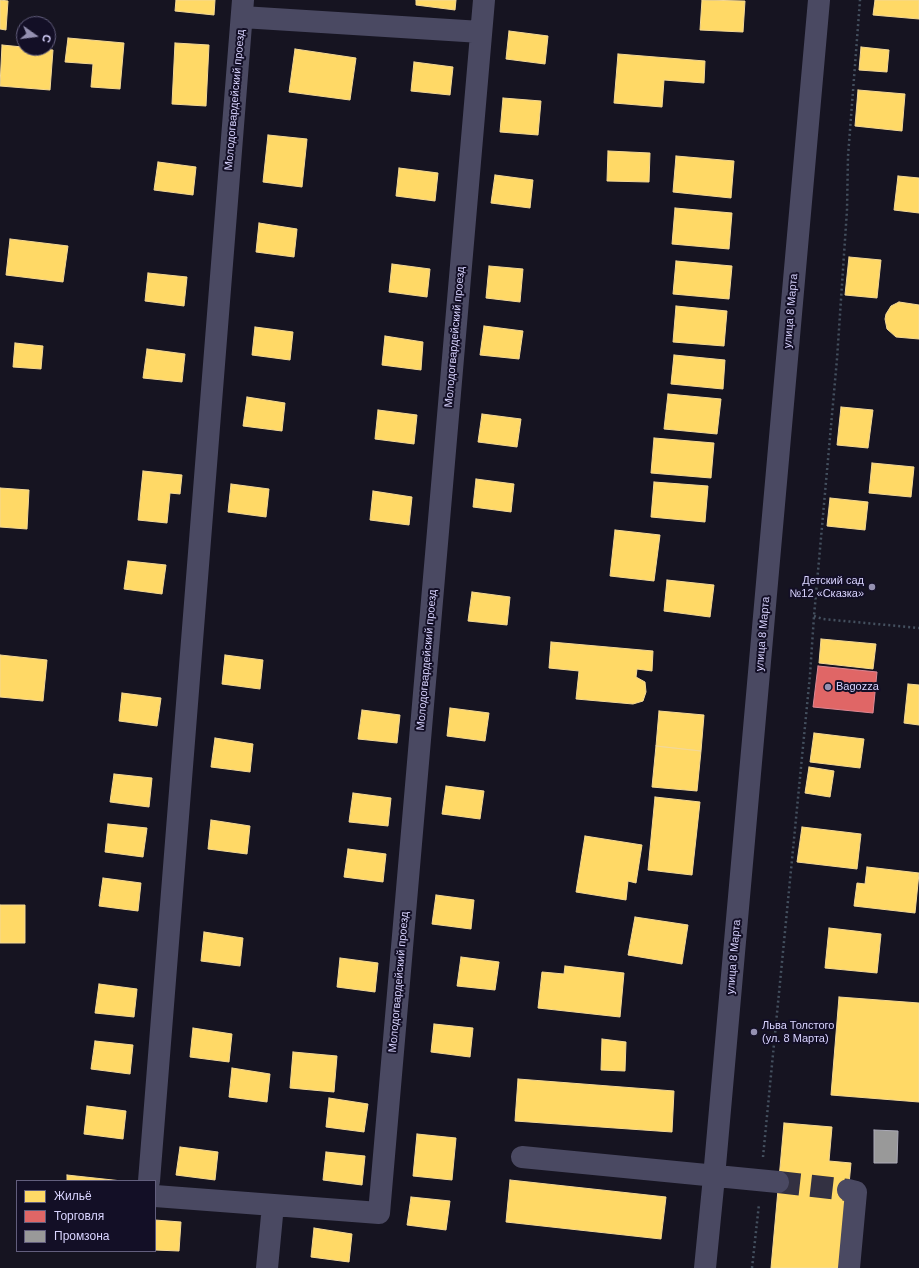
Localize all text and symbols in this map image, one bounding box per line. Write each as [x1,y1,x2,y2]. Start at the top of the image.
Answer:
north arrow [16,16,56,56]
street label: Молодогвардейский проезд [222,29,248,171]
text: С [40,33,53,44]
street label: Молодогвардейский проезд [442,266,468,408]
street label: улица 8 Марта [781,273,801,349]
place label: Детский сад №12 «Сказка» [789,574,864,600]
marker: Детский сад №12 «Сказка» [867,582,877,592]
street label: Молодогвардейский проезд [414,589,440,731]
street label: улица 8 Марта [753,596,773,672]
place label: Bagozza [836,680,879,694]
marker: Bagozza [823,682,833,692]
street label: Молодогвардейский проезд [386,911,412,1053]
street label: улица 8 Марта [724,919,744,995]
place label: Льва Толстого (ул. 8 Марта) [762,1019,834,1045]
marker: Льва Толстого (ул. 8 Марта) [749,1027,759,1037]
legend [16,1180,156,1252]
text: Жильё [54,1189,92,1203]
text: Торговля [54,1209,104,1223]
text: Промзона [54,1229,109,1243]

